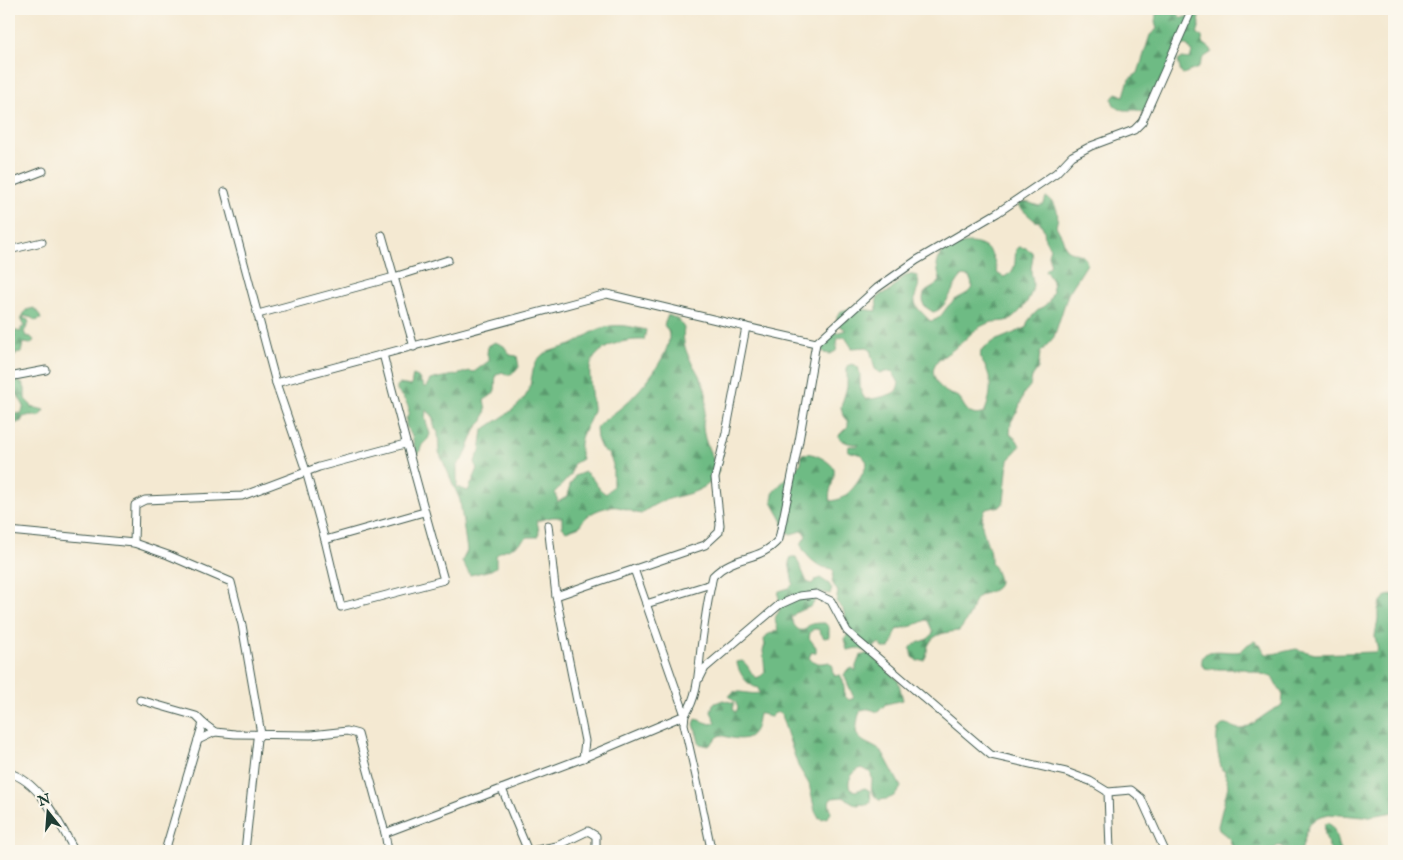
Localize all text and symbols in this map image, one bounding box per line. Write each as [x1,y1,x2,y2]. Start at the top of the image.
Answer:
north arrow [22,788,72,838]
text: N [35,790,53,811]

